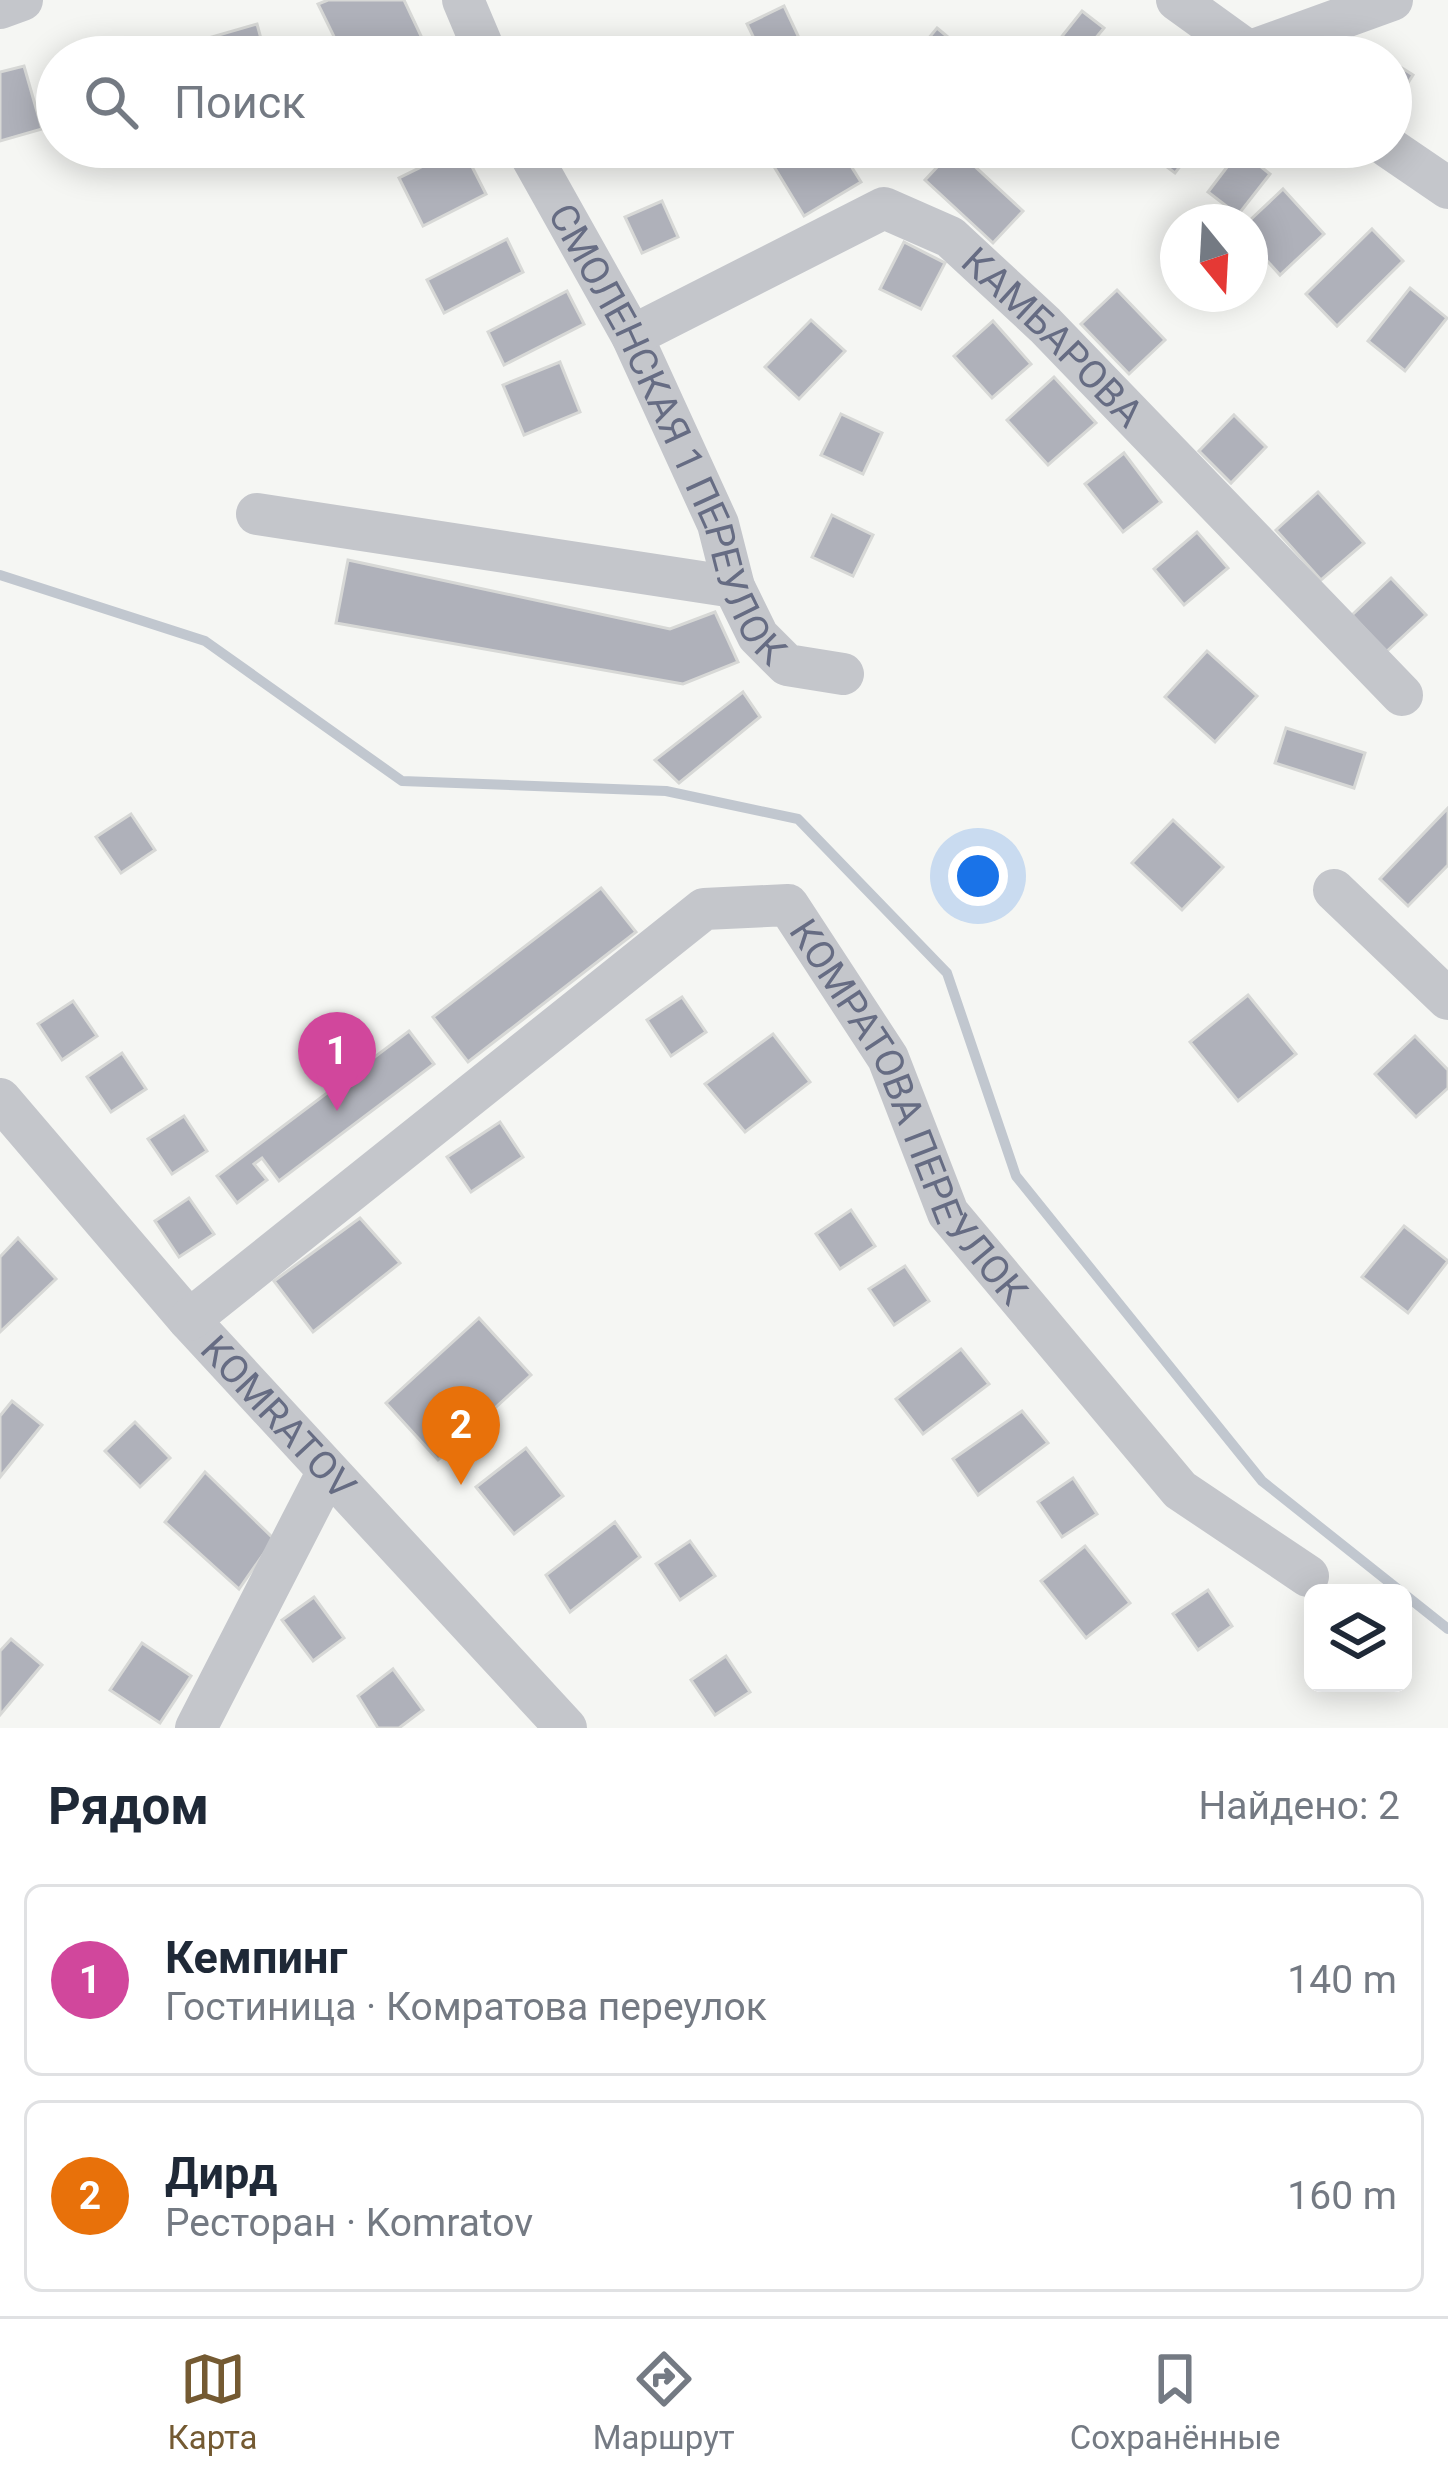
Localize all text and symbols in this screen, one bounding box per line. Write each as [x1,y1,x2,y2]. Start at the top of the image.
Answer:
search box [36,36,1412,168]
icon: search [78,69,144,135]
text: Поиск [174,76,306,129]
street label: СМОЛЕНСКАЯ 1 ПЕРЕУЛОК [539,196,795,675]
north arrow [1160,204,1268,312]
street label: КАМБАРОВА [952,238,1152,436]
your location [948,846,1008,906]
street label: КОМРАТОВА ПЕРЕУЛОК [780,911,1037,1314]
pin: 1 [298,1012,376,1111]
street label: KOMRATOV [191,1327,365,1509]
pin: 2 [422,1386,500,1485]
map controls [1304,1584,1412,1692]
button: layers [1304,1584,1412,1692]
text: Рядом [48,1777,209,1836]
text: Найдено: 2 [1198,1783,1400,1829]
text: Кемпинг [165,1931,347,1984]
text: 1 [79,1957,101,2003]
text: 140 m [1287,1957,1397,2003]
text: Гостиница · Комратова переулок [165,1984,767,2030]
text: Дирд [165,2147,277,2200]
text: 2 [79,2173,101,2219]
text: 160 m [1287,2173,1397,2219]
text: Ресторан · Komratov [165,2200,533,2246]
tab: Карта [168,2346,258,2457]
tab: Маршрут [593,2346,735,2457]
tab: Сохранённые [1070,2346,1280,2457]

